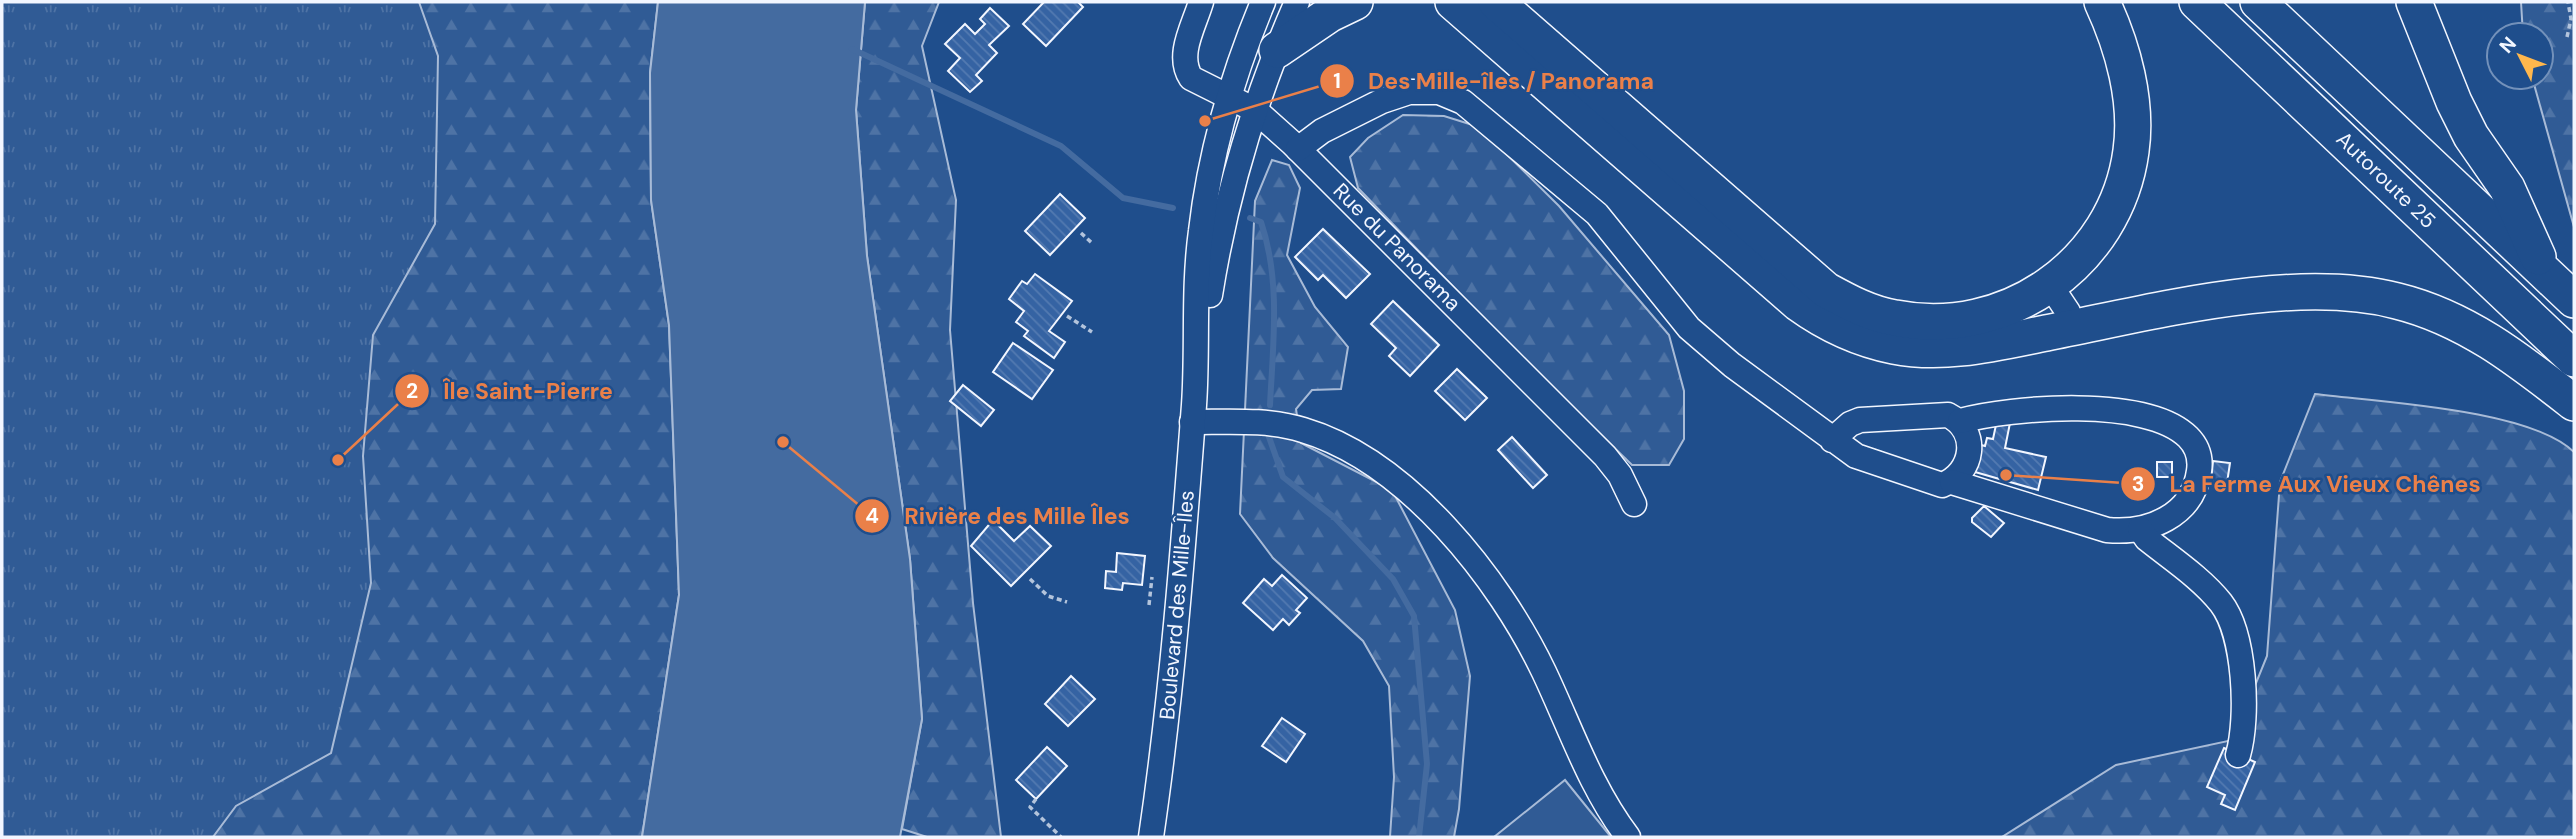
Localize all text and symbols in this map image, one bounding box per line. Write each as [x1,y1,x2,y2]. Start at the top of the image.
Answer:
north arrow [2485,21,2555,91]
text: N [2494,31,2522,58]
callout: Des Mille-îles / Panorama [1319,59,1668,103]
text: Des Mille-îles / Panorama [1368,66,1654,96]
text: 1 [1333,67,1341,95]
street label: Autoroute 25 [2330,125,2442,235]
street label: Rue du Panorama [1327,177,1467,317]
callout: Île Saint-Pierre [395,369,627,413]
text: Île Saint-Pierre [442,376,613,406]
text: 2 [406,377,418,405]
callout: La Ferme Aux Vieux Chênes [2120,462,2494,506]
text: La Ferme Aux Vieux Chênes [2169,469,2481,499]
text: 3 [2132,470,2144,498]
street label: Boulevard des Mille-Îles [1153,489,1201,721]
callout: Rivière des Mille Îles [855,494,1144,538]
text: Rivière des Mille Îles [904,501,1130,531]
text: 4 [865,502,879,530]

